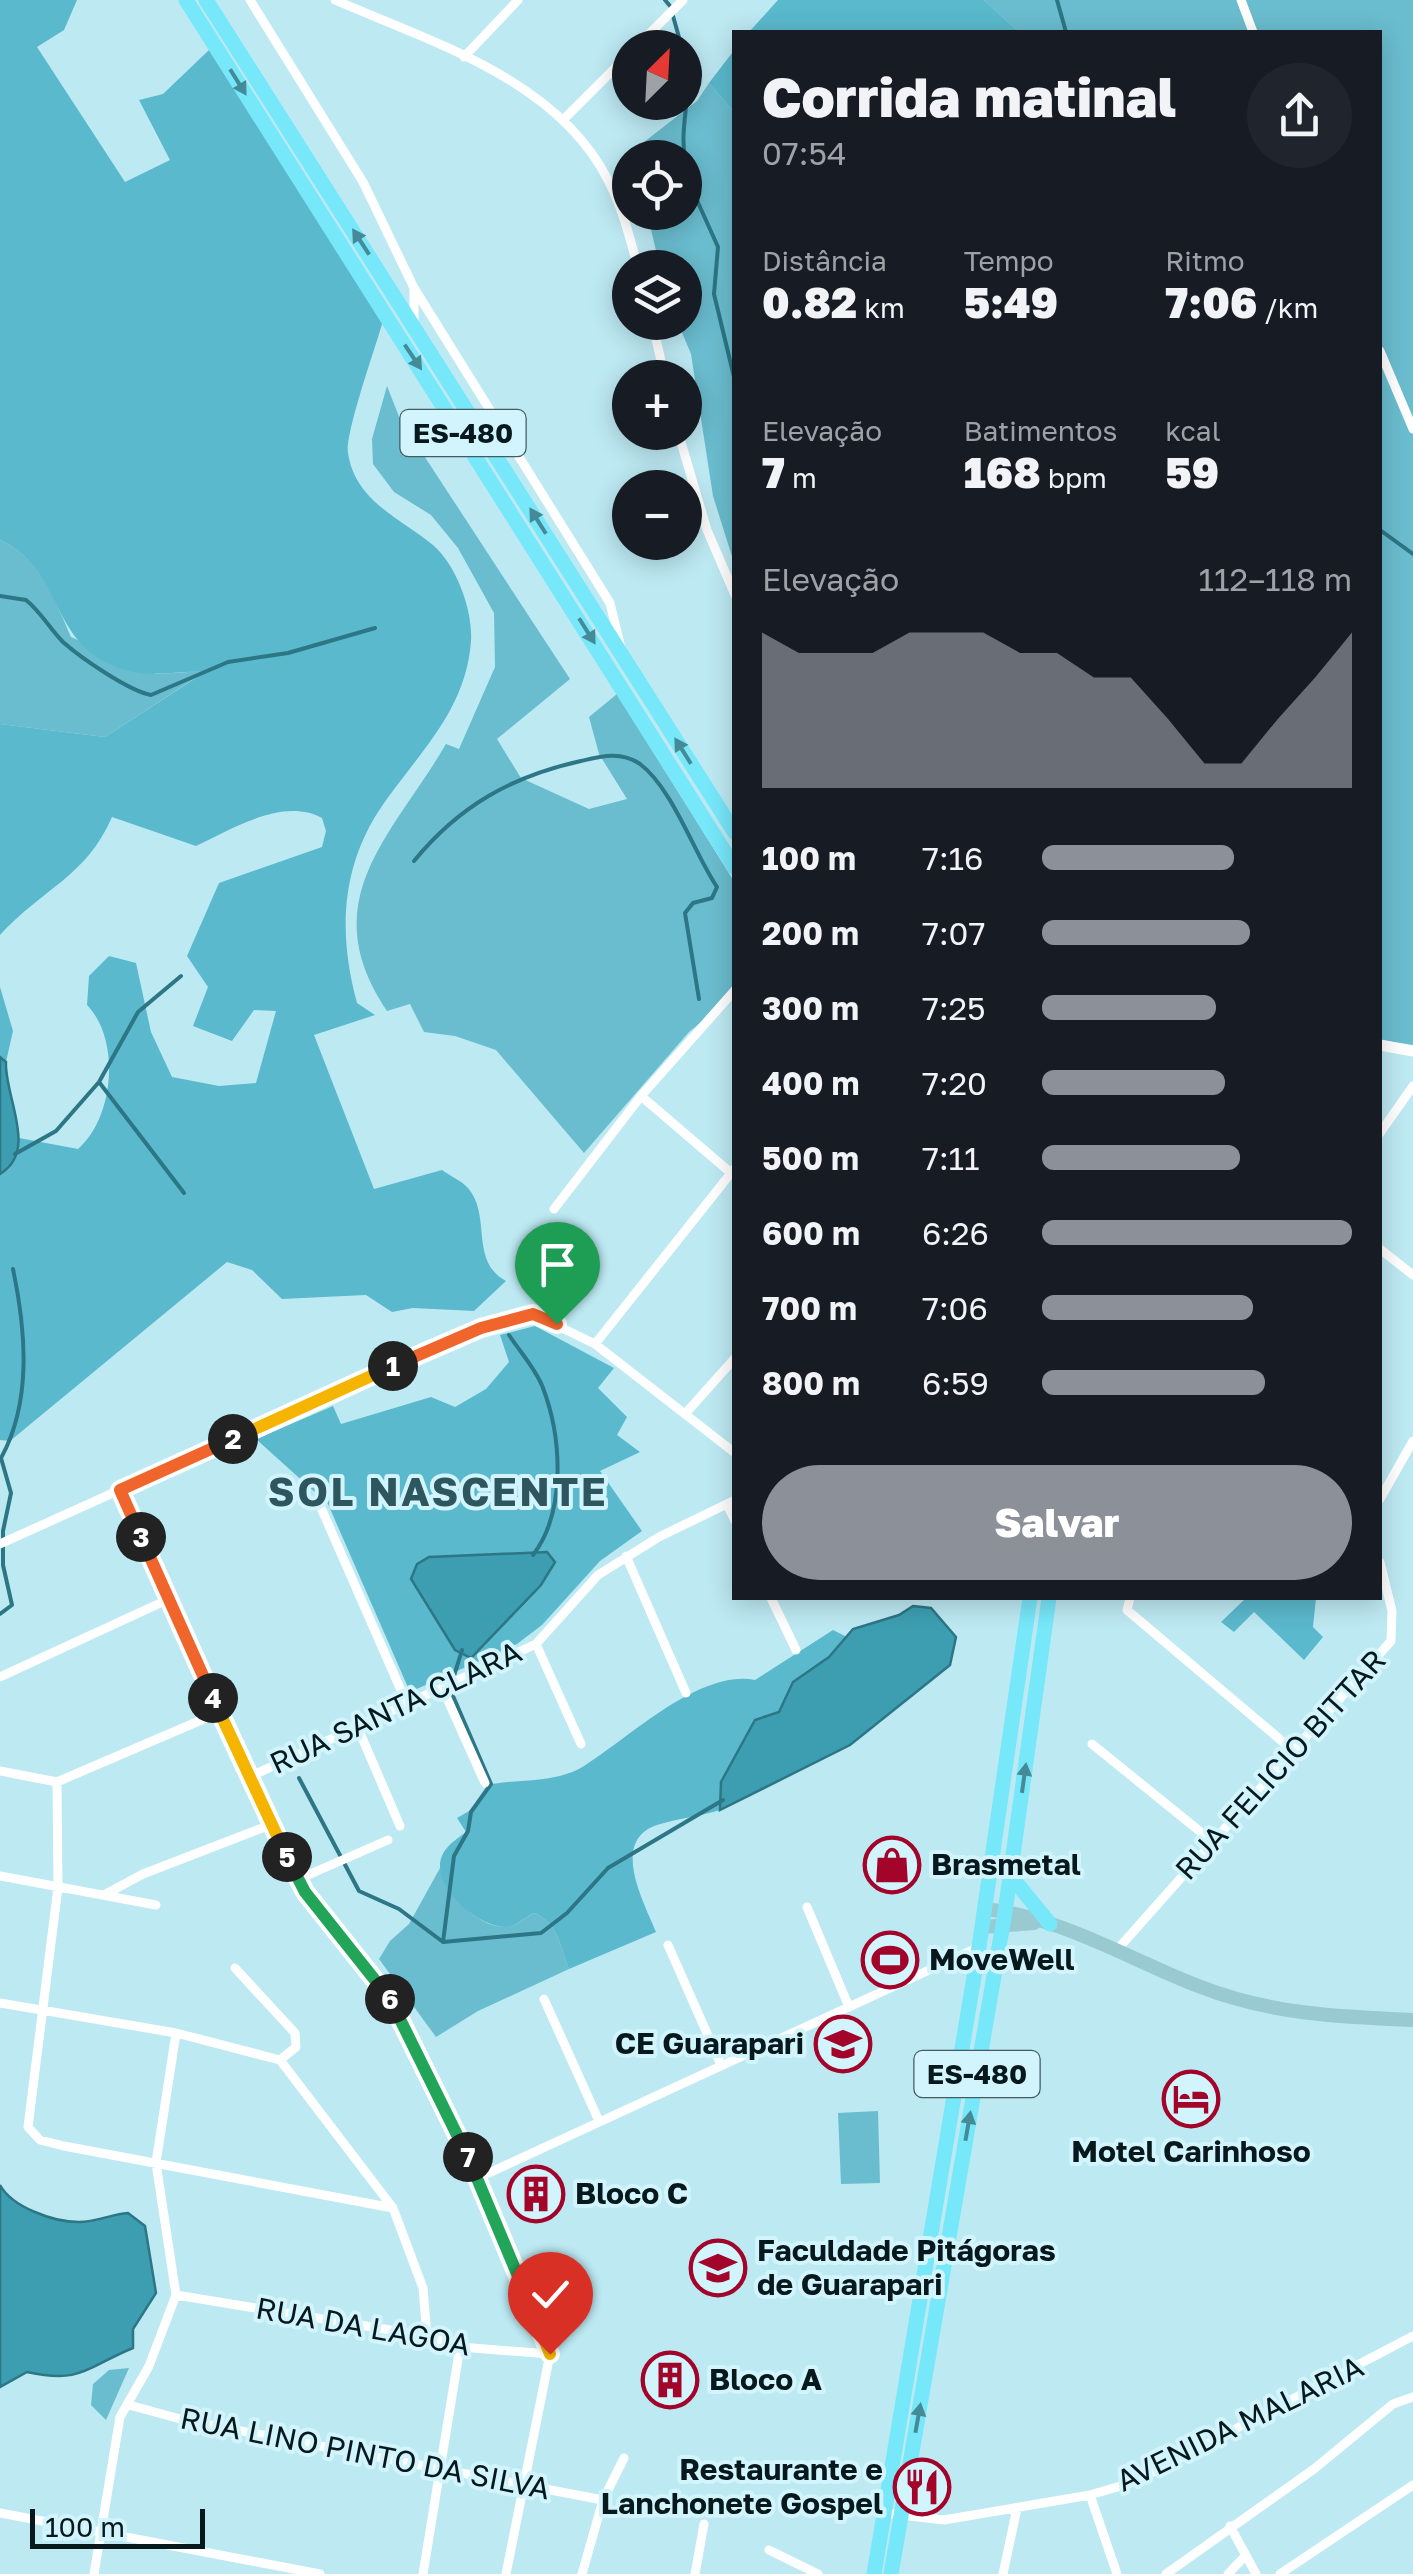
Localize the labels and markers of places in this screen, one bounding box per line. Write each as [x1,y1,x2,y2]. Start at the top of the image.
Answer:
pin [515,1222,600,1325]
pin: 1 [368,1341,418,1391]
pin: 2 [208,1414,258,1464]
pin: 3 [116,1512,166,1562]
pin: 4 [188,1673,238,1723]
pin: 5 [262,1832,312,1882]
shop icon: Brasmetal [862,1835,922,1895]
place label: Brasmetal [931,1846,1081,1882]
sports icon: MoveWell [860,1930,920,1990]
place label: MoveWell [929,1941,1075,1977]
pin: 6 [365,1974,415,2024]
school or university icon: CE Guarapari [813,2014,873,2074]
place label: CE Guarapari [615,2025,804,2061]
hotel icon: Motel Carinhoso [1161,2069,1221,2129]
pin: 7 [443,2132,493,2182]
place label: Motel Carinhoso [1071,2133,1311,2169]
building icon: Bloco C [506,2164,566,2224]
place label: Bloco C [575,2175,688,2211]
place label: Faculdade Pitágoras de Guarapari [757,2232,1056,2302]
school or university icon: Faculdade Pitágoras de Guarapari [688,2238,748,2298]
pin [508,2252,593,2355]
building icon: Bloco A [640,2350,700,2410]
place label: Bloco A [709,2361,822,2397]
place label: Restaurante e Lanchonete Gospel [601,2451,883,2521]
restaurant icon: Restaurante e Lanchonete Gospel [892,2457,952,2517]

